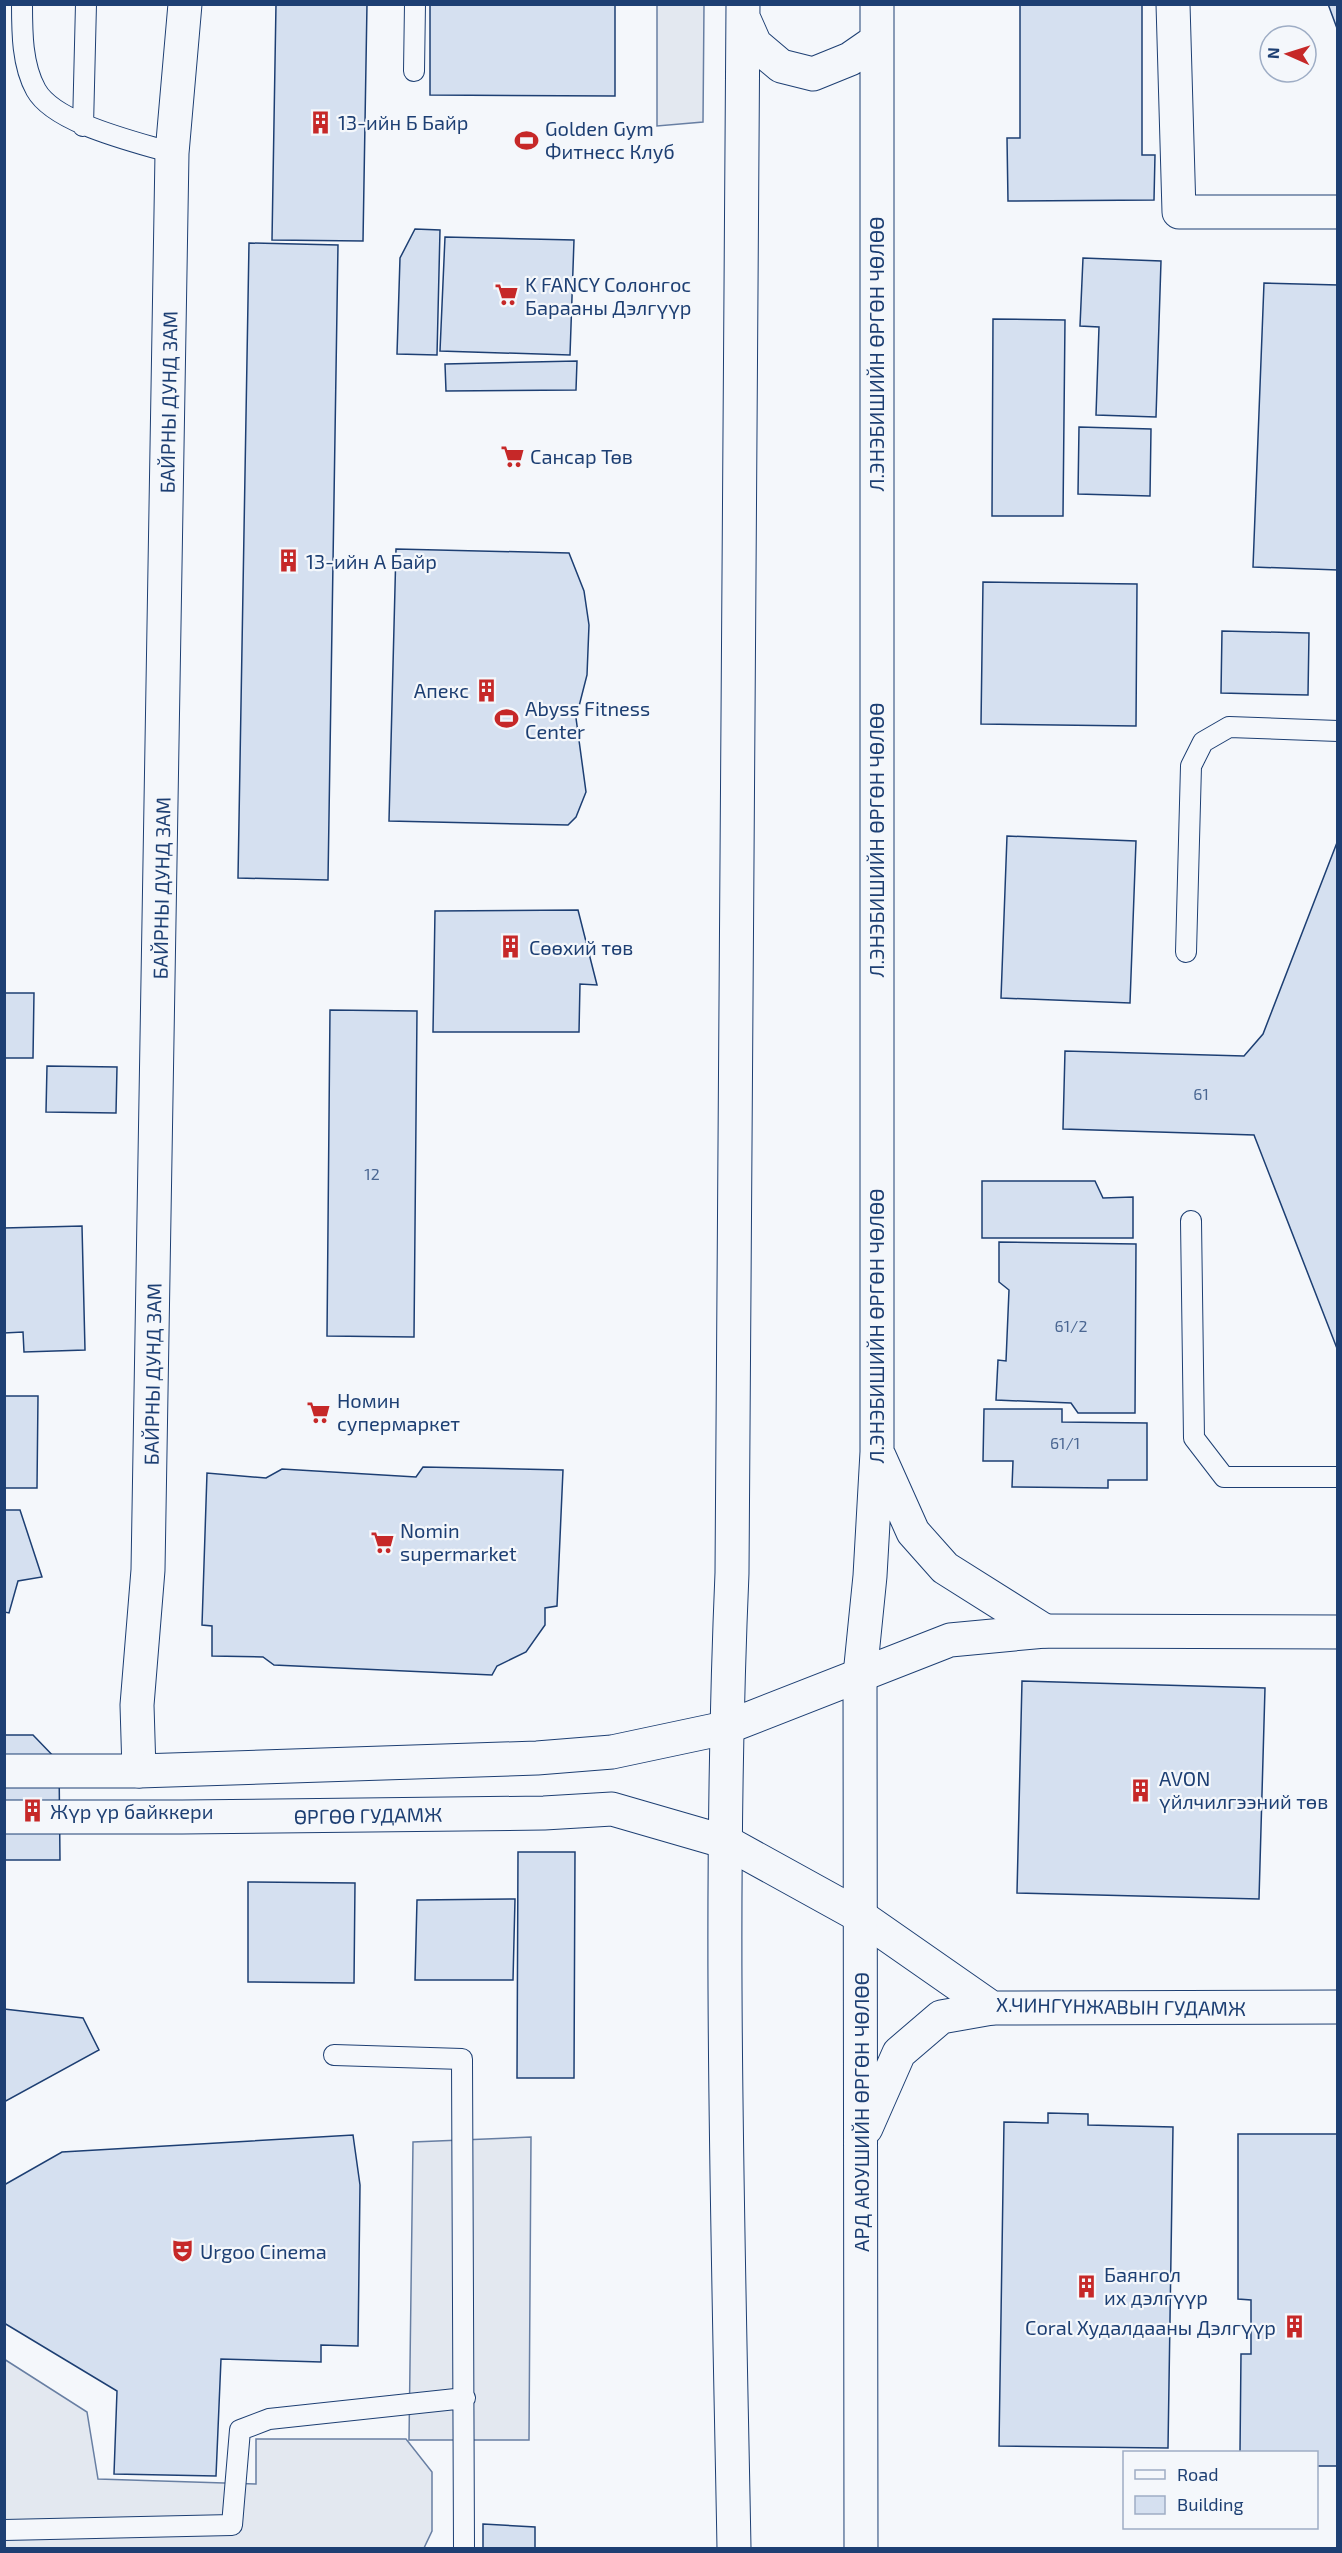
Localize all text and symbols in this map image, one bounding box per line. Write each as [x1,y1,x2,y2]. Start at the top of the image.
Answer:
north arrow [1258,24,1318,84]
text: N [1263,47,1282,59]
building icon: 13-ийн Б Байр [307,109,333,135]
place label: 13-ийн Б Байр [338,110,469,134]
place label: Golden Gym Фитнесс Клуб [545,116,675,164]
sports icon: Golden Gym Фитнесс Клуб [514,127,540,153]
street label: Л.ЭНЭБИШИЙН ӨРГӨН ЧӨЛӨӨ [864,217,888,492]
place label: K FANCY Солонгос Барааны Дэлгүүр [525,272,692,319]
supermarket icon: K FANCY Солонгос Барааны Дэлгүүр [494,282,520,308]
street label: БАЙРНЫ ДУНД ЗАМ [154,311,182,493]
supermarket icon: Сансар Төв [499,443,525,469]
place label: Сансар Төв [530,444,633,468]
building icon: 13-ийн А Байр [275,548,301,574]
place label: 13-ийн А Байр [306,549,437,573]
building icon: Aпекс [474,677,500,703]
place label: Aпекс [414,678,469,702]
place label: Abyss Fitness Center [525,696,650,743]
street label: Л.ЭНЭБИШИЙН ӨРГӨН ЧӨЛӨӨ [864,703,888,978]
sports icon: Abyss Fitness Center [494,706,520,732]
street label: БАЙРНЫ ДУНД ЗАМ [147,797,175,979]
building icon: Сөөхий төв [498,934,524,960]
place label: Сөөхий төв [529,935,633,959]
house number: 61 [1193,1084,1209,1103]
house number: 12 [364,1164,380,1183]
street label: Л.ЭНЭБИШИЙН ӨРГӨН ЧӨЛӨӨ [864,1189,888,1464]
street label: БАЙРНЫ ДУНД ЗАМ [138,1283,166,1465]
house number: 61/2 [1055,1316,1087,1335]
place label: Номин супермаркет [337,1388,460,1436]
supermarket icon: Номин супермаркет [306,1399,332,1425]
house number: 61/1 [1050,1433,1080,1452]
place label: Nomin supermarket [400,1518,517,1565]
supermarket icon: Nomin supermarket [369,1529,395,1555]
place label: AVON үйлчилгээний төв [1159,1766,1328,1813]
building icon: AVON үйлчилгээний төв [1128,1777,1154,1803]
building icon: Жүр үр байккери [19,1798,45,1824]
place label: Жүр үр байккери [50,1799,214,1823]
street label: ӨРГӨӨ ГУДАМЖ [294,1802,442,1828]
street label: АРД АЮУШИЙН ӨРГӨН ЧӨЛӨӨ [849,1972,873,2252]
street label: Х.ЧИНГҮНЖАВЫН ГУДАМЖ [996,1992,1246,2020]
theatre icon: Urgoo Cinema [169,2238,195,2264]
place label: Urgoo Cinema [200,2239,327,2263]
place label: Баянгол их дэлгүүр [1104,2262,1208,2309]
building icon: Баянгол их дэлгүүр [1073,2273,1099,2299]
building icon: Coral Худалдааны Дэлгүүр [1281,2314,1307,2340]
place label: Coral Худалдааны Дэлгүүр [1025,2315,1276,2340]
legend [1123,2451,1318,2529]
text: Road [1177,2463,1218,2485]
text: Building [1177,2493,1244,2515]

